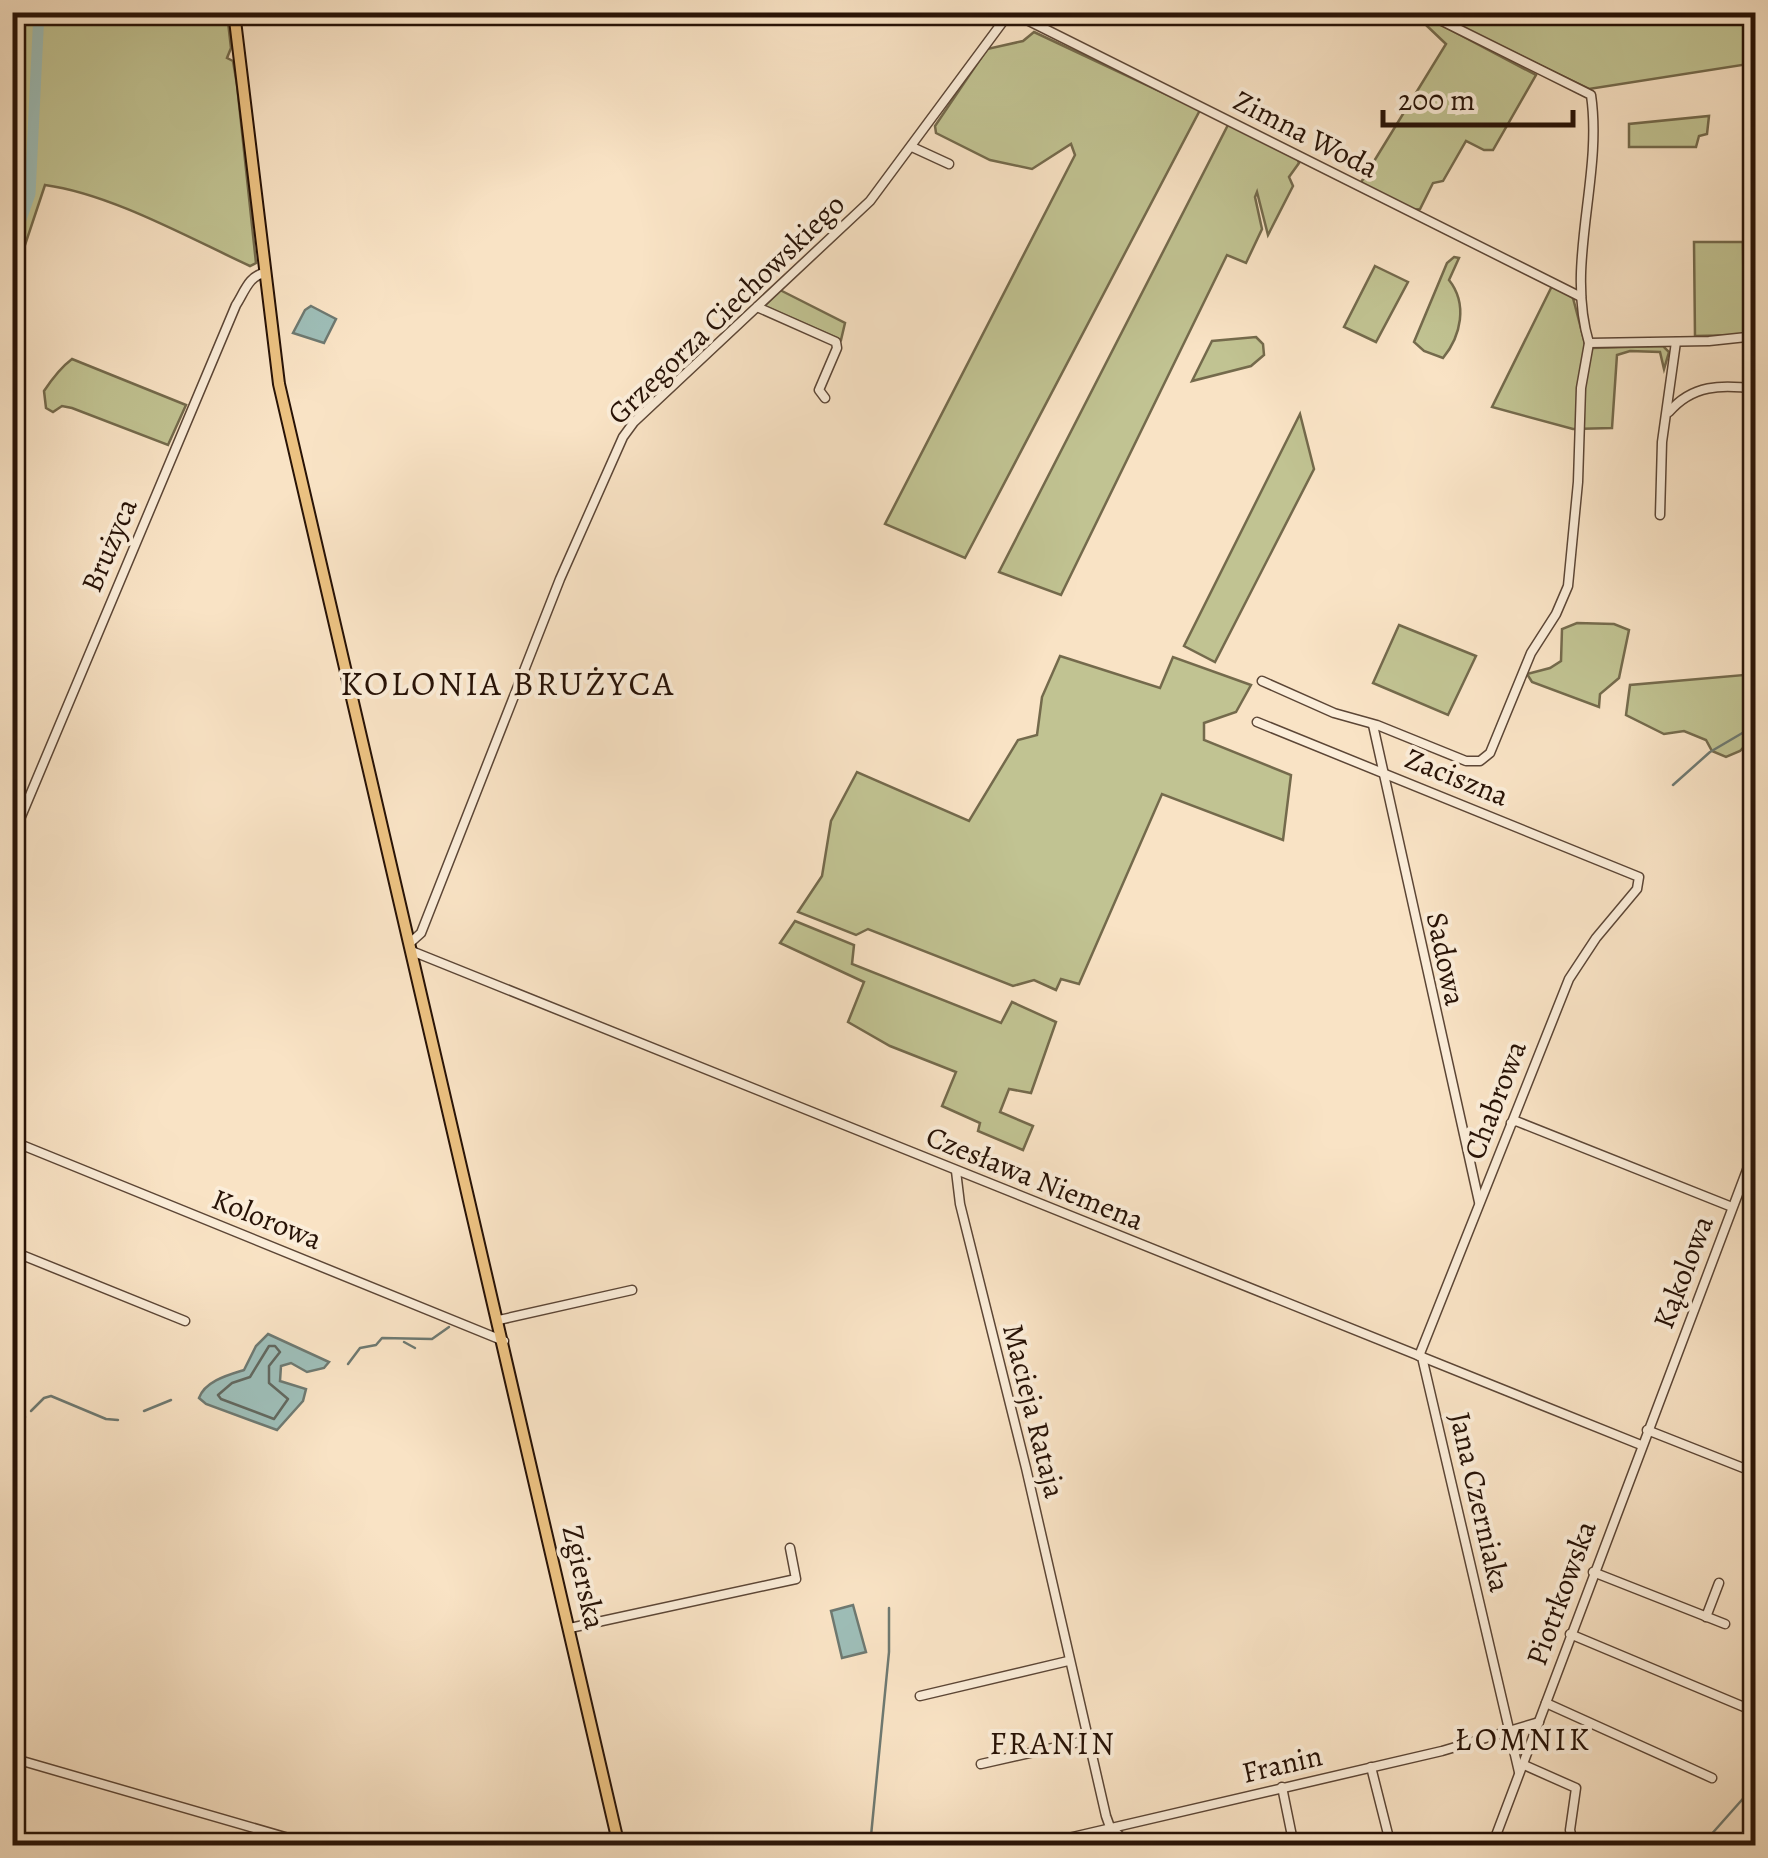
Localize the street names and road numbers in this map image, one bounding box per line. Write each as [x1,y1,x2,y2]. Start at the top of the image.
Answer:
street label: Zimna Woda [1227,80,1385,188]
street label: Grzegorza Ciechowskiego [598,185,854,433]
street label: Brużyca [71,492,147,598]
street label: Zaciszna [1399,738,1515,816]
street label: Sadowa [1417,909,1475,1009]
street label: Chabrowa [1454,1035,1536,1165]
street label: Czesława Niemena [920,1116,1150,1240]
street label: Kolorowa [206,1179,328,1259]
street label: Kąkolowa [1643,1210,1723,1334]
street label: Macieja Rataja [993,1320,1075,1502]
street label: Jana Czerniaka [1440,1408,1520,1596]
street label: Piotrkowska [1516,1515,1606,1671]
street label: Zgierska [553,1521,615,1633]
street label: Franin [1238,1735,1326,1793]

